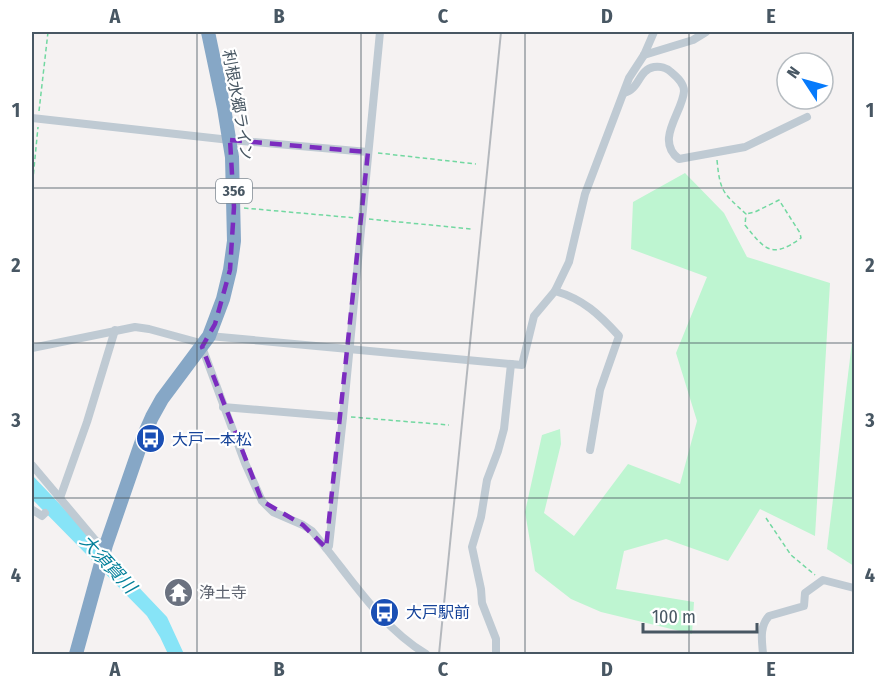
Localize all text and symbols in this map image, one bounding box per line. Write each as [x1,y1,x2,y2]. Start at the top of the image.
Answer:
text: A [109,4,122,28]
text: B [273,4,285,28]
text: C [438,4,449,28]
text: D [601,4,613,28]
text: E [766,4,776,28]
street label: 利根水郷ライン [219,48,257,162]
north arrow [775,51,835,111]
text: N [783,63,804,82]
text: 1 [12,98,20,122]
text: 1 [866,98,874,122]
road number: 356 [216,179,252,203]
text: 2 [10,253,21,277]
text: 2 [864,253,875,277]
text: 3 [10,408,21,432]
text: 3 [864,408,875,432]
bus stop icon: 大戸一本松 [135,423,167,455]
place label: 大戸一本松 [172,430,252,449]
water label: 大須賀川 [75,530,142,599]
text: 4 [11,563,21,587]
text: 4 [865,563,875,587]
temple icon: 浄土寺 [162,576,194,608]
place label: 浄土寺 [199,583,247,602]
bus stop icon: 大戸駅前 [369,596,401,628]
scale bar [643,596,757,634]
place label: 大戸駅前 [406,603,470,622]
text: 100 m [652,606,696,628]
text: A [109,657,122,681]
text: B [273,657,285,681]
text: C [438,657,449,681]
text: D [601,657,613,681]
text: E [766,657,776,681]

